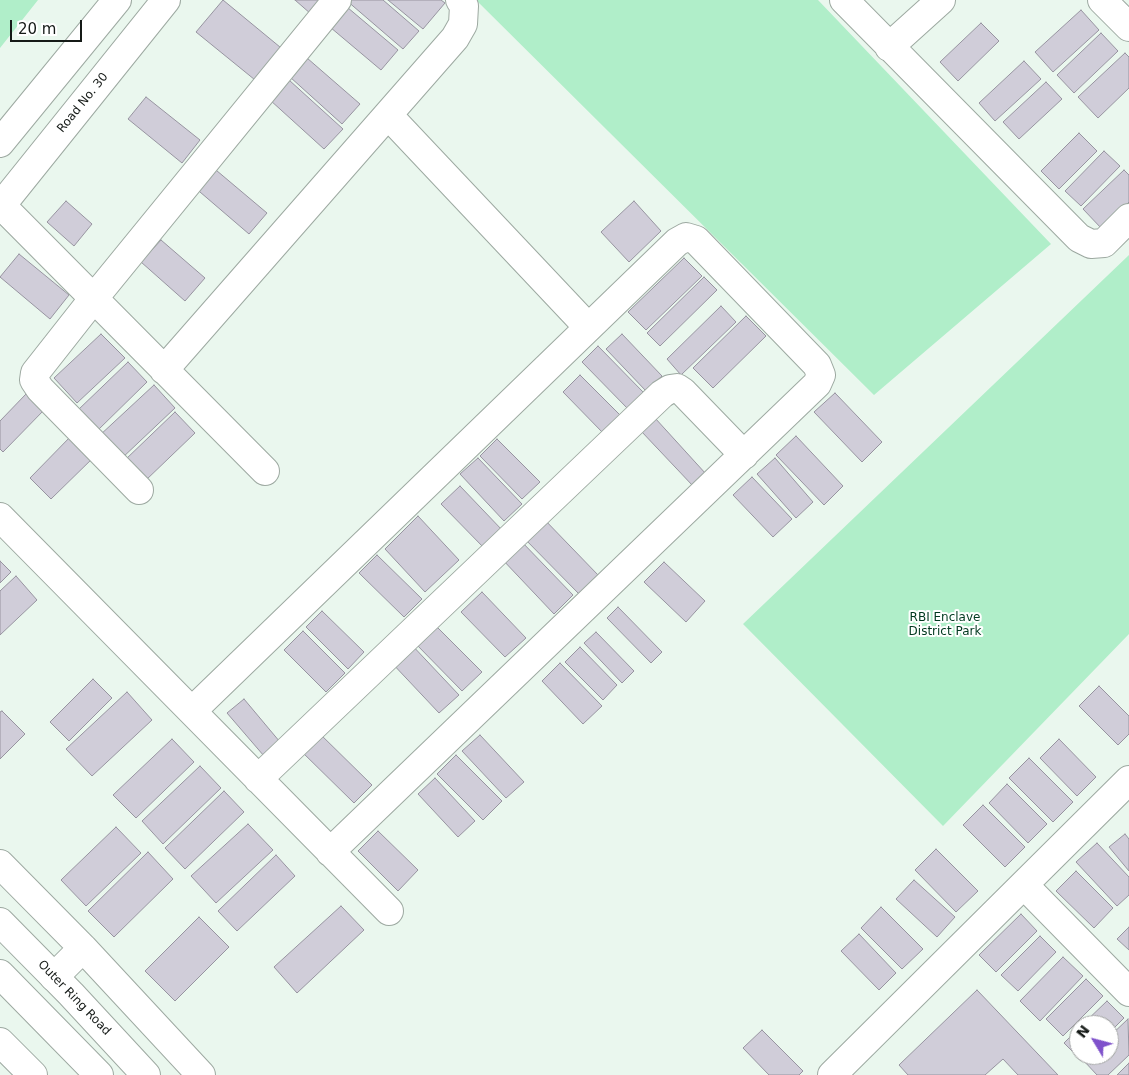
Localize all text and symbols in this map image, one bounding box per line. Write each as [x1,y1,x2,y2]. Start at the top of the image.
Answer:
scale bar [12,10,85,42]
text: 20 m [18,20,56,38]
street label: Road No. 30 [54,70,112,136]
park label: RBI Enclave District Park [909,611,981,639]
street label: Outer Ring Road [35,957,113,1039]
north arrow [1069,1015,1119,1065]
text: N [1073,1022,1093,1041]

